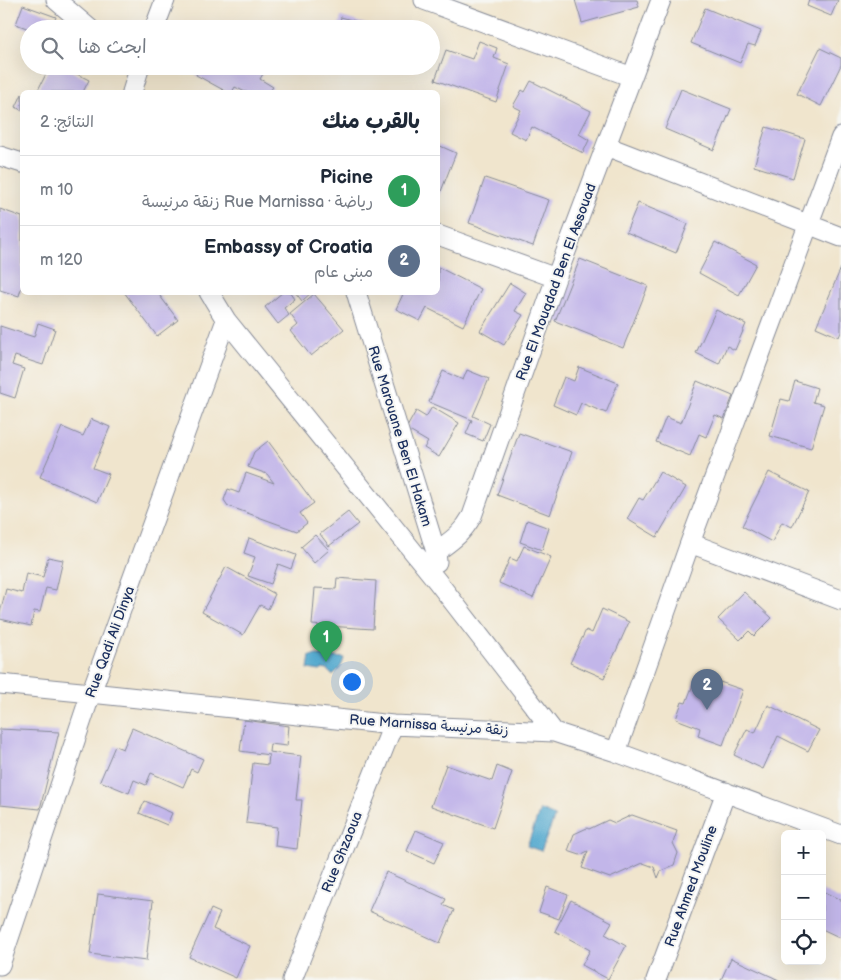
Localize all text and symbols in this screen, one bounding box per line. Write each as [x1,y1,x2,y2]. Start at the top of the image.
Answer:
search box [20,20,440,75]
icon: search [38,34,66,62]
text: ابحث هنا [78,36,147,59]
text: بالقرب منك [322,109,420,134]
text: النتائج: 2 [40,113,94,132]
text: Picine [320,166,373,189]
text: 10 m [40,181,73,200]
text: 1 [401,181,407,200]
street label: Rue El Mouqdad Ben El Assouad [512,181,600,383]
text: رياضة · Rue Marnissa زنقة مرنيسة [142,193,373,212]
text: Embassy of Croatia [204,236,373,259]
text: 120 m [40,251,83,270]
text: 2 [399,251,409,270]
text: مبنى عام [314,263,373,282]
street label: Rue Marouane Ben El Hakam [364,344,436,528]
street label: Rue Qadi Ali Dinya [82,584,138,700]
pin: 1 [310,621,342,662]
your location [339,669,365,695]
pin: 2 [691,669,723,710]
street label: Rue Marnissa زنقة مرنيسة [349,711,509,739]
street label: Rue Ghzaoua [318,809,366,895]
street label: Rue Ahmed Mouline [661,823,721,949]
map controls [781,830,826,965]
button: + [781,830,826,875]
button: − [781,875,826,920]
button: locate [781,920,826,965]

